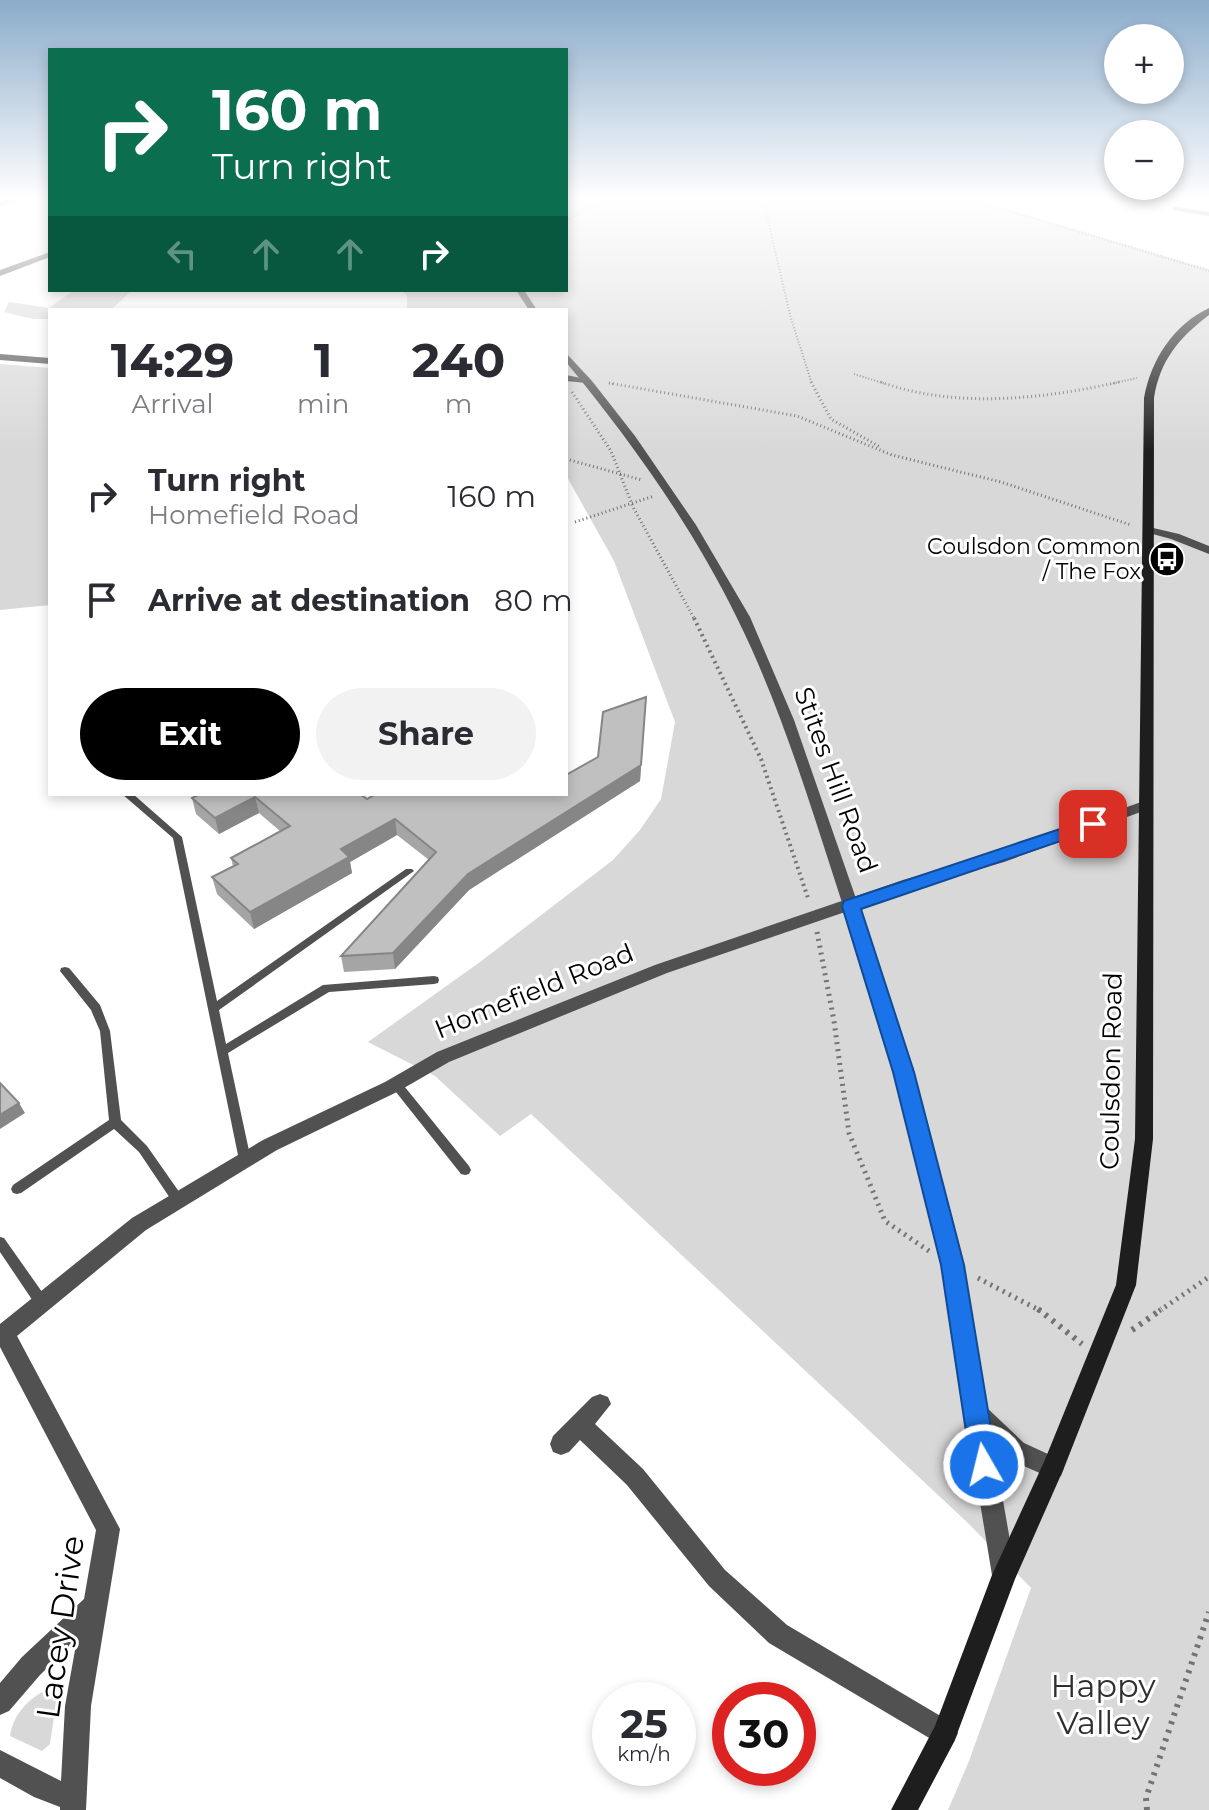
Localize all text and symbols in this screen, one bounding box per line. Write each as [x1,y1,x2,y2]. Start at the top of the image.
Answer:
map controls [1104,24,1184,200]
button: + [1104,24,1184,104]
text: 160 m [212,76,382,144]
icon: right [80,80,184,184]
button: − [1104,120,1184,200]
text: Turn right [212,144,392,188]
icon: left [160,232,204,276]
icon: ahead [244,232,288,276]
icon: ahead [328,232,372,276]
icon: right [412,232,456,276]
text: 14:29 [111,331,234,389]
text: 1 [314,331,333,389]
text: 240 [412,331,505,389]
text: Arrival [132,388,214,420]
text: min [297,388,349,420]
text: m [445,388,472,420]
text: Turn right [148,462,305,499]
icon: right [80,474,124,518]
text: 160 m [447,478,536,515]
text: Homefield Road [148,499,360,531]
place label: Coulsdon Common / The Fox [927,533,1141,585]
bus stop icon: Coulsdon Common / The Fox [1148,540,1186,578]
icon: arrive [80,578,124,622]
text: Arrive at destination [148,582,470,619]
text: 80 m [494,582,573,619]
street label: Stites Hill Road [788,683,884,877]
button: Exit [80,688,300,780]
button: Share [316,688,536,780]
pin [1059,790,1127,858]
icon: arrive [1071,802,1115,846]
street label: Homefield Road [430,937,638,1045]
street label: Coulsdon Road [1093,972,1129,1170]
position arrow [942,1423,1026,1507]
street label: Lacey Drive [28,1533,92,1721]
park label: Happy Valley [1050,1666,1156,1742]
speed limit sign: 30 [712,1682,816,1786]
text: 25 [620,1699,668,1748]
text: km/h [617,1742,671,1766]

